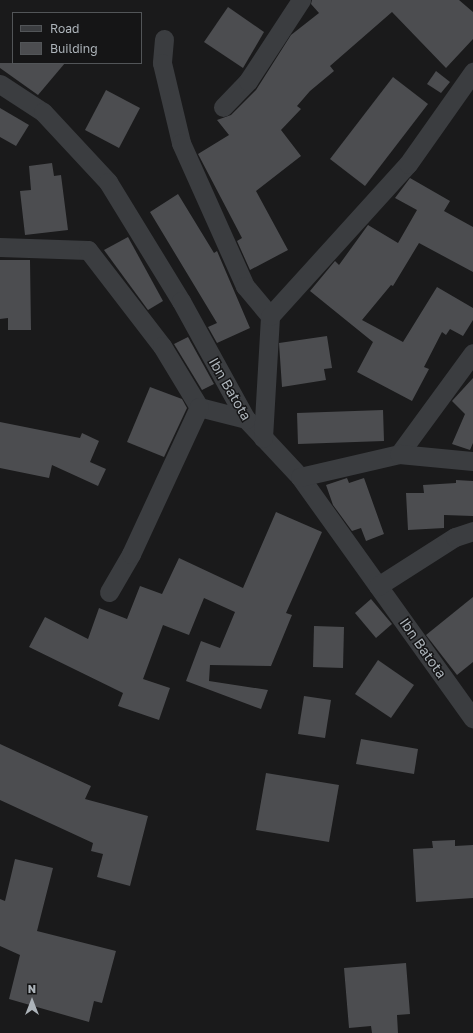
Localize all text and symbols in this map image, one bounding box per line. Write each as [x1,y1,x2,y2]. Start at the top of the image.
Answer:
legend [12,12,142,64]
text: Road [50,21,79,36]
text: Building [50,41,98,56]
street label: Ibn Batota [205,355,255,423]
street label: Ibn Batota [396,615,450,681]
north arrow [12,981,52,1021]
text: N [28,982,36,995]

